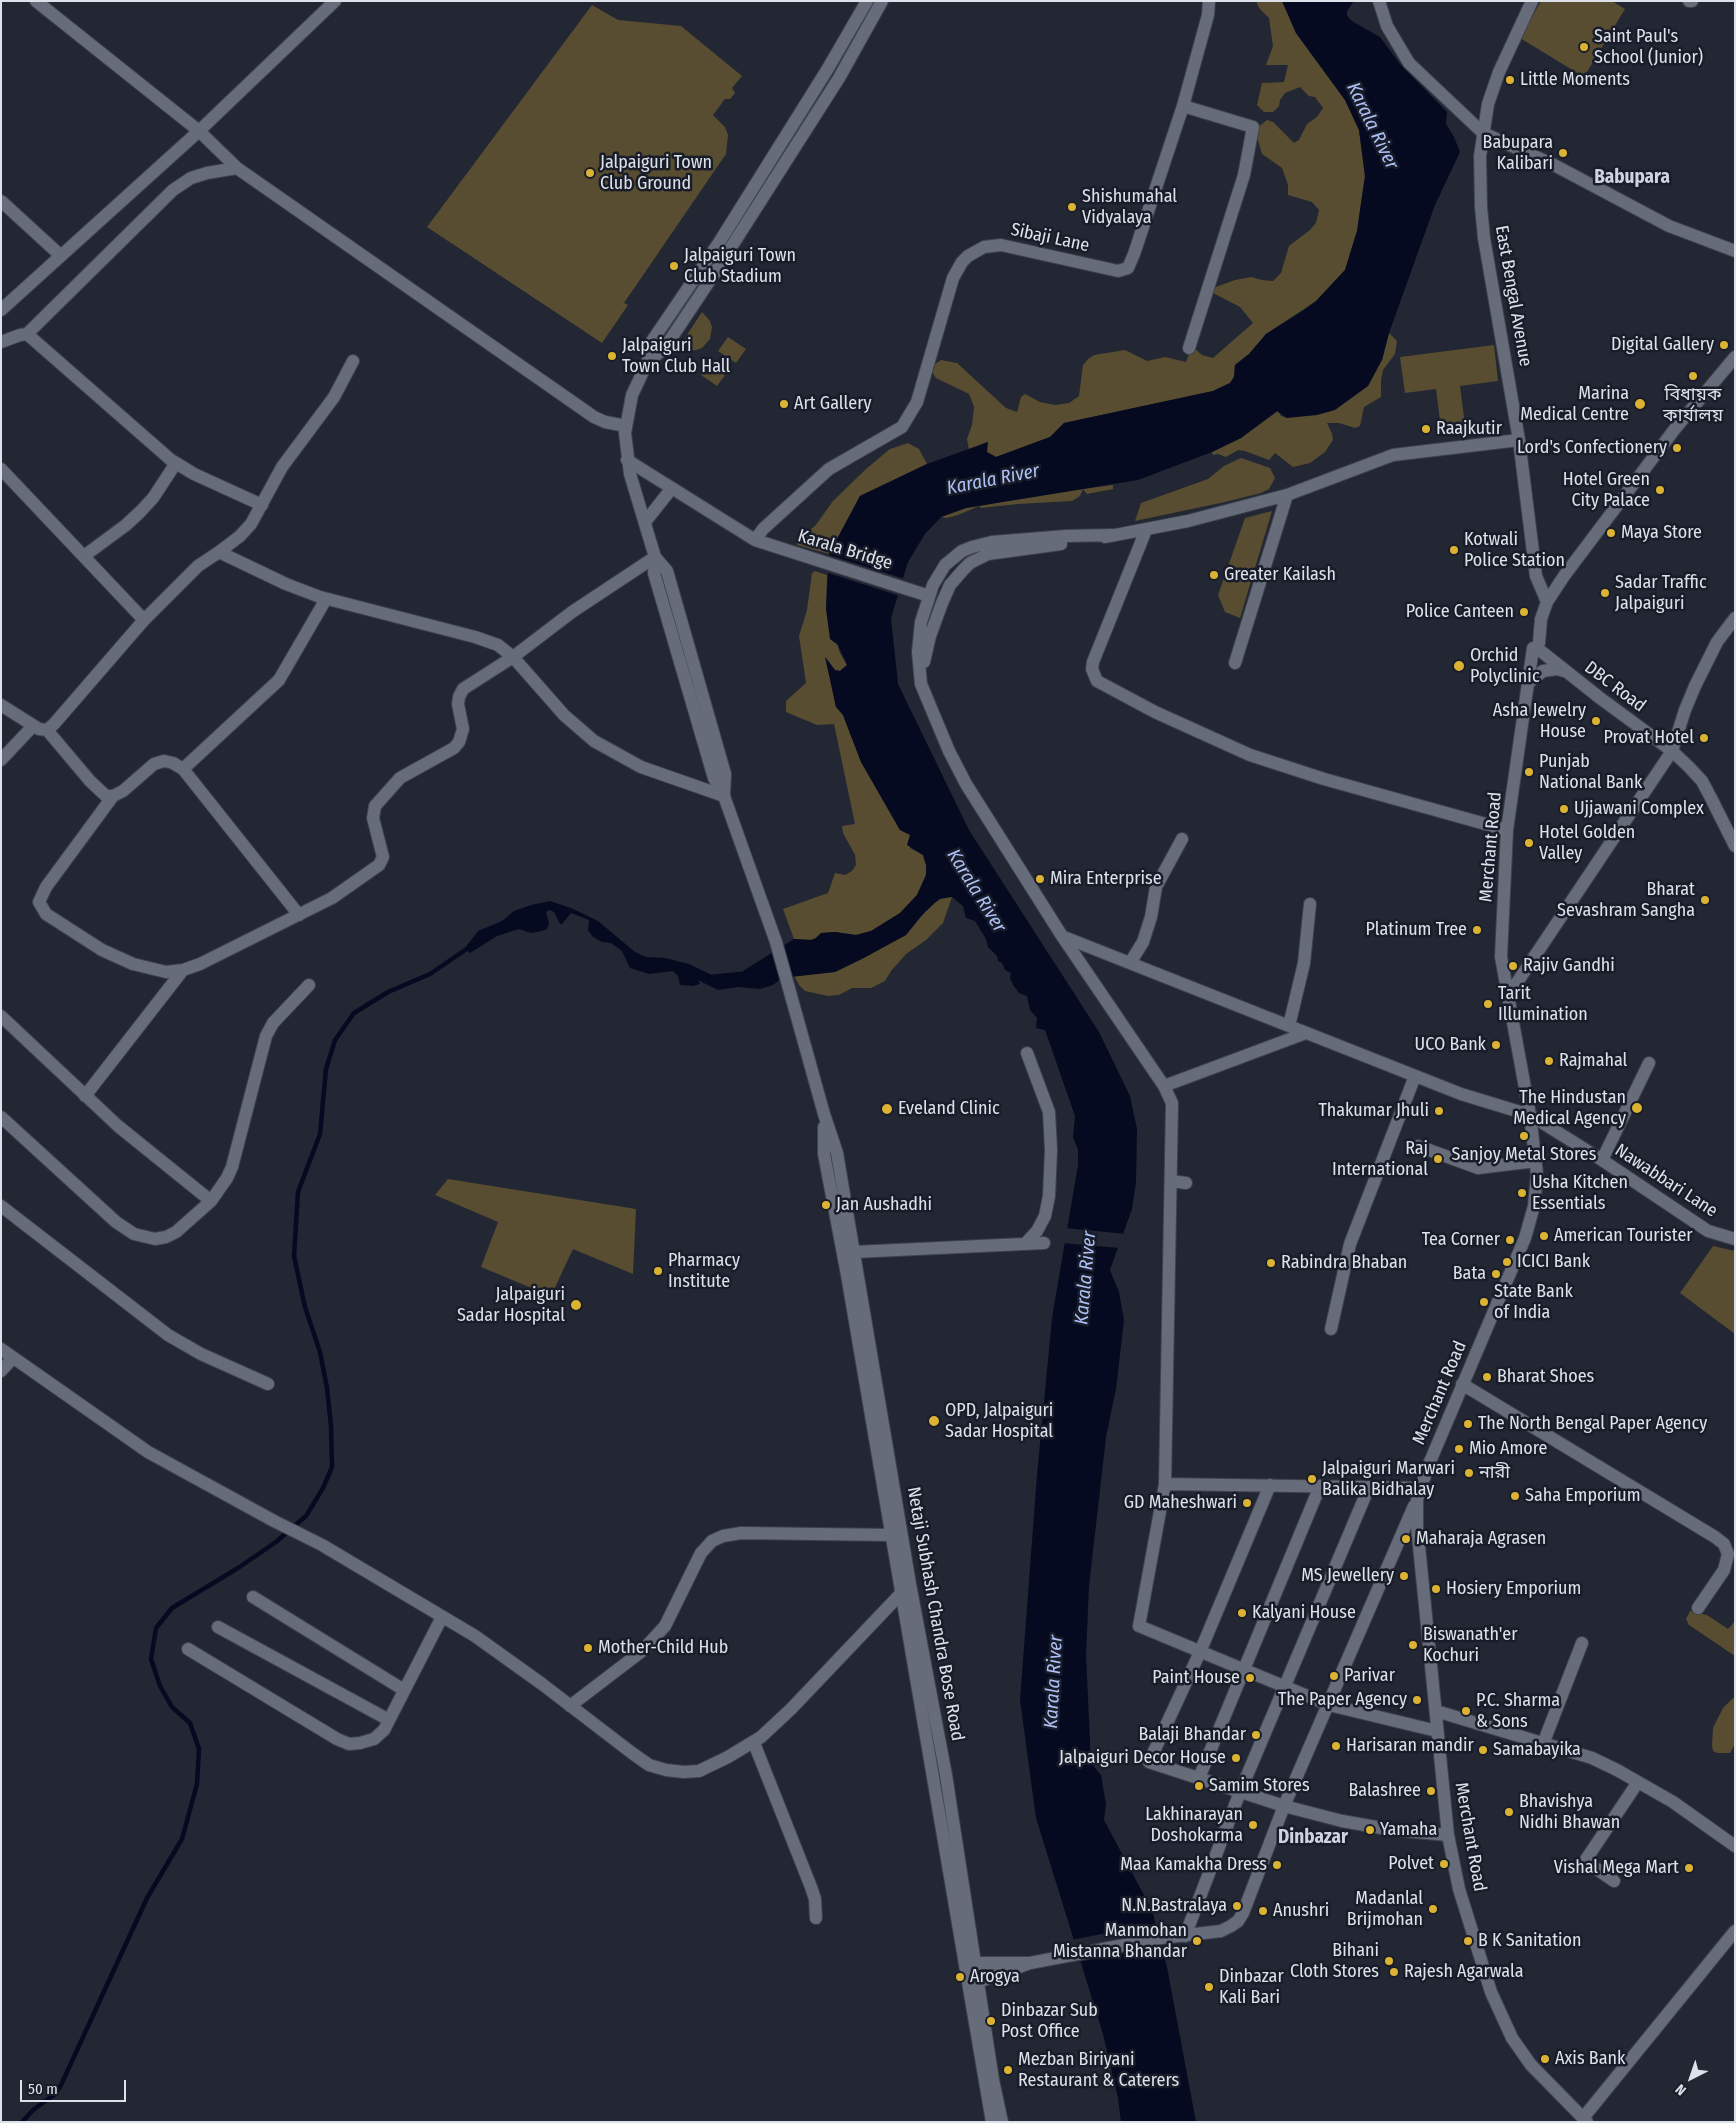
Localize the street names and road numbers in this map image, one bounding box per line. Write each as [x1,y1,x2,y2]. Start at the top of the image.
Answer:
street label: Sibaji Lane [1009,219,1091,257]
street label: East Bengal Avenue [1490,224,1536,368]
street label: Karala Bridge [795,525,895,575]
street label: DBC Road [1580,657,1650,717]
street label: Merchant Road [1475,791,1507,903]
street label: Nawabbari Lane [1611,1140,1721,1222]
street label: Merchant Road [1408,1338,1472,1448]
street label: Netaji Subhash Chandra Bose Road [902,1485,968,1743]
street label: Merchant Road [1450,1781,1490,1893]

